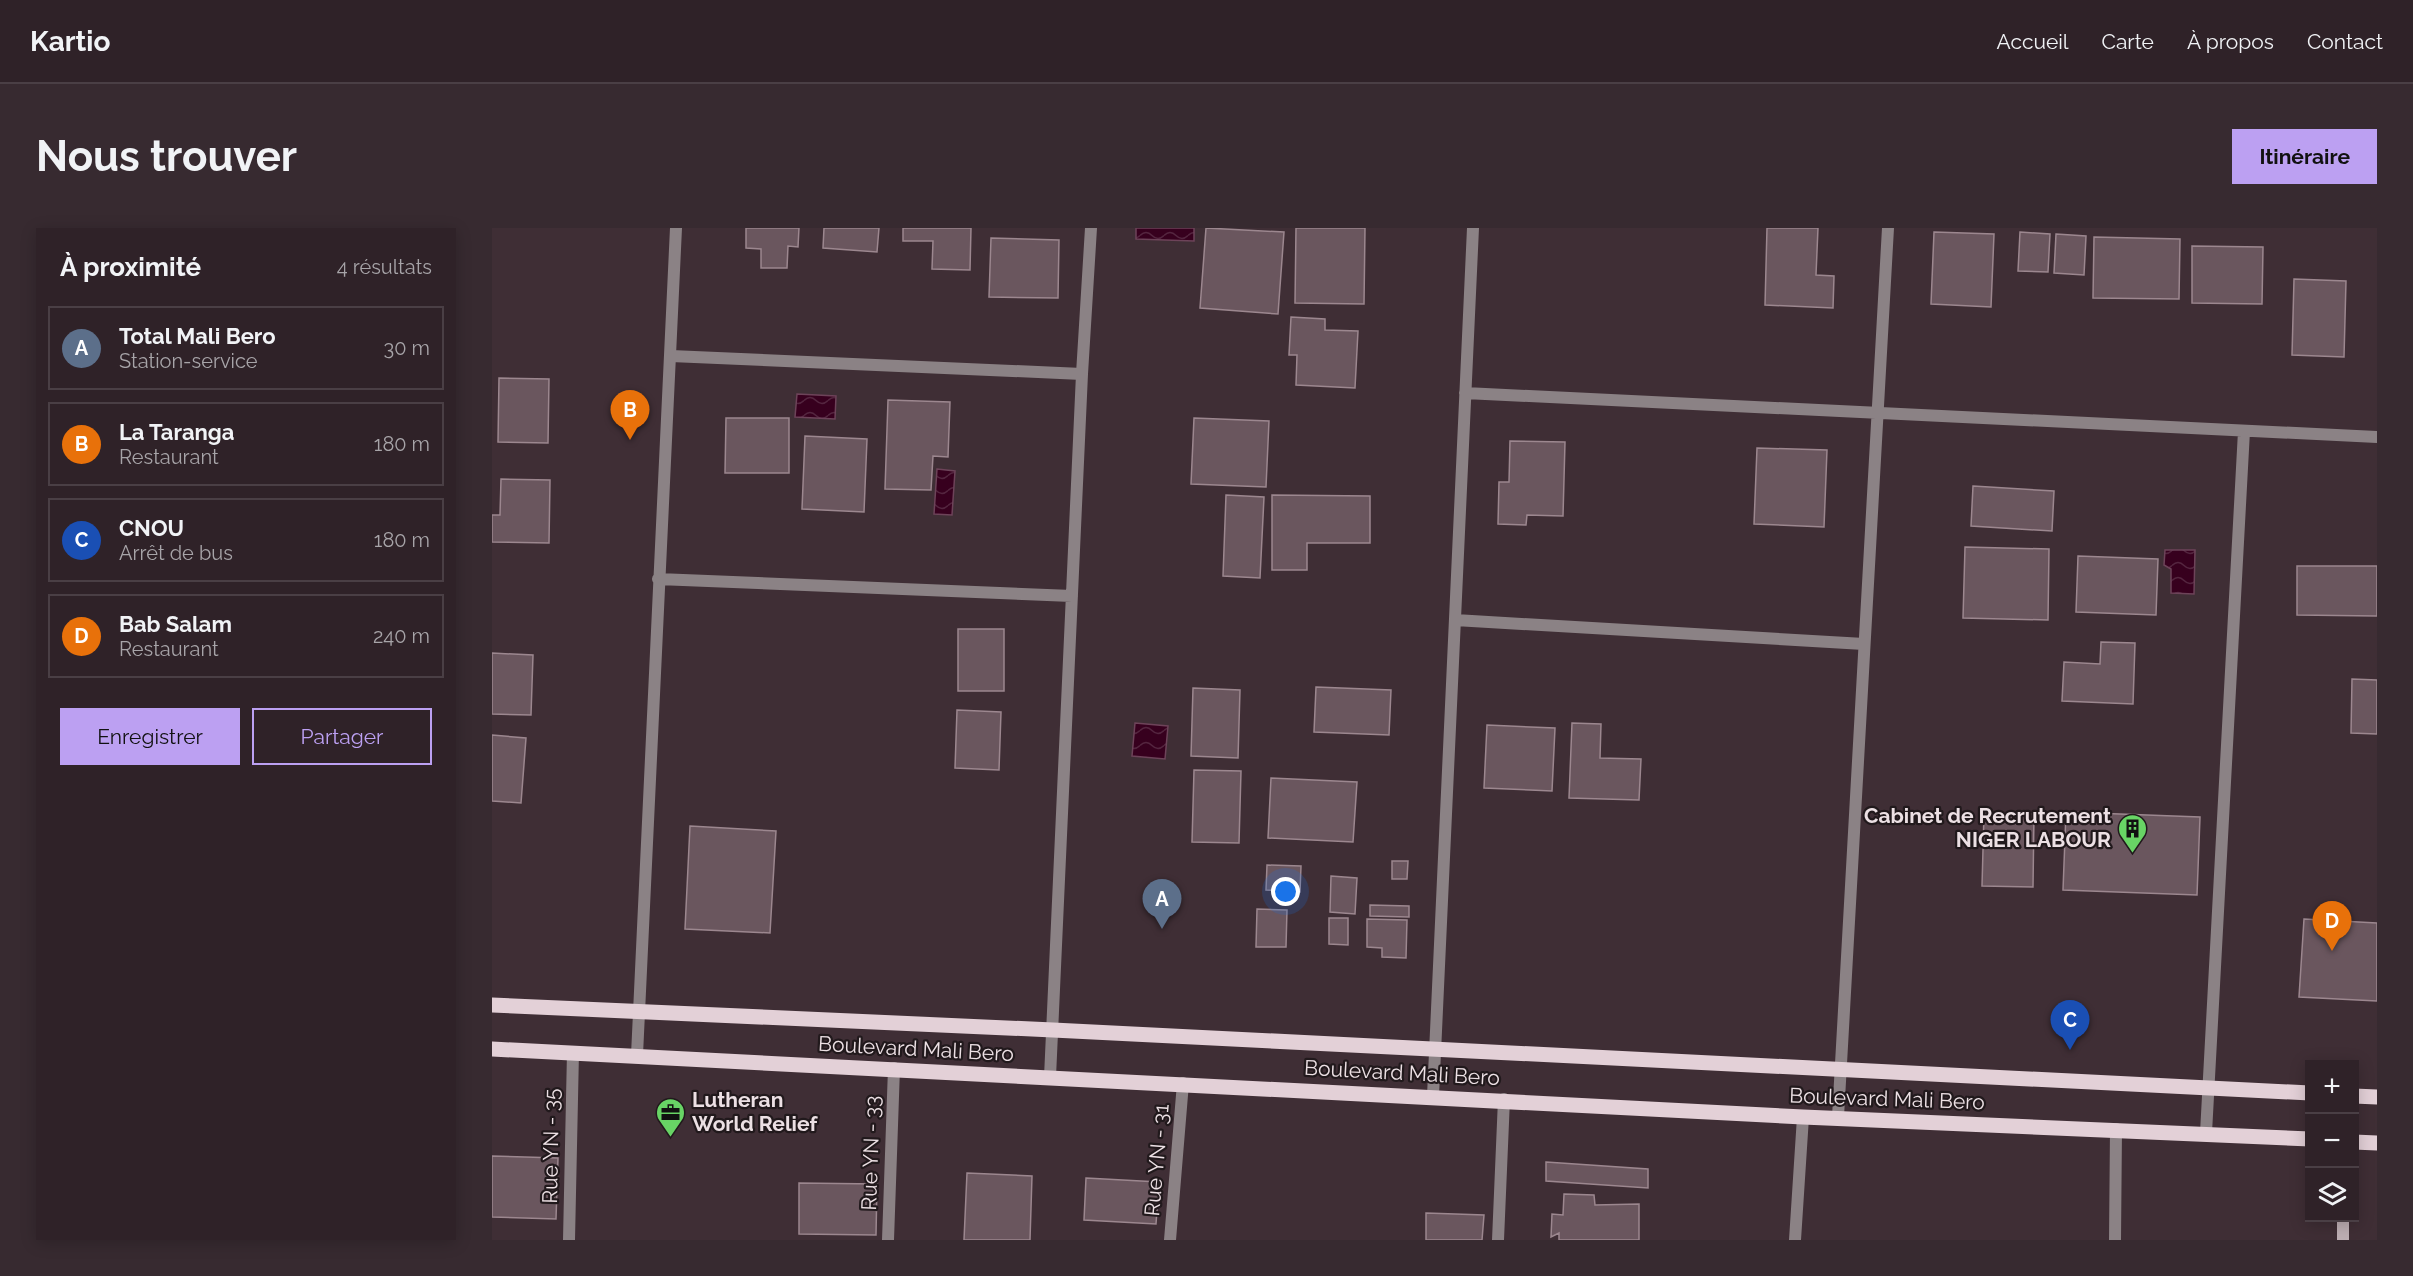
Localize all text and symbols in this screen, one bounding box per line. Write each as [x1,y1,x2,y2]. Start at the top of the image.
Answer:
text: Kartio [30,25,110,58]
text: Accueil [1997,29,2069,54]
text: Carte [2102,29,2154,54]
text: À propos [2187,29,2274,54]
text: Contact [2307,29,2383,54]
button: Itinéraire [2232,129,2377,184]
text: Nous trouver [36,132,297,181]
text: À proximité [60,252,201,282]
text: 4 résultats [337,255,432,279]
text: Total Mali Bero [119,323,276,349]
text: A [75,336,88,360]
text: 30 m [384,336,430,360]
text: Station-service [119,349,258,373]
pin: B [610,390,650,440]
text: La Taranga [119,419,234,445]
text: B [75,432,88,456]
text: 180 m [374,432,430,456]
text: Restaurant [119,445,219,469]
text: CNOU [119,515,184,541]
text: C [75,528,88,552]
text: 180 m [374,528,430,552]
text: Arrêt de bus [119,541,233,565]
text: Bab Salam [119,611,232,637]
text: D [74,624,89,648]
text: 240 m [373,624,430,648]
text: Restaurant [119,637,219,661]
button: Enregistrer [60,708,240,765]
button: Partager [252,708,432,765]
place label: Cabinet de Recrutement NIGER LABOUR [1864,803,2111,852]
building icon: Cabinet de Recrutement NIGER LABOUR [2116,812,2148,854]
your location [1271,877,1300,906]
pin: A [1142,880,1182,929]
pin: D [2312,902,2352,951]
pin: C [2050,1000,2090,1050]
street label: Boulevard Mali Bero [818,1031,1014,1066]
street label: Boulevard Mali Bero [1304,1055,1500,1090]
map controls [2305,1060,2359,1222]
button: + [2305,1060,2359,1114]
street label: Boulevard Mali Bero [1789,1083,1985,1114]
place label: Lutheran World Relief [692,1087,818,1136]
street label: Rue YN - 35 [537,1088,564,1204]
street label: Rue YN - 33 [856,1095,885,1211]
office icon: Lutheran World Relief [655,1096,687,1138]
street label: Rue YN - 31 [1139,1103,1174,1217]
button: − [2305,1114,2359,1168]
button: layers [2305,1168,2359,1222]

